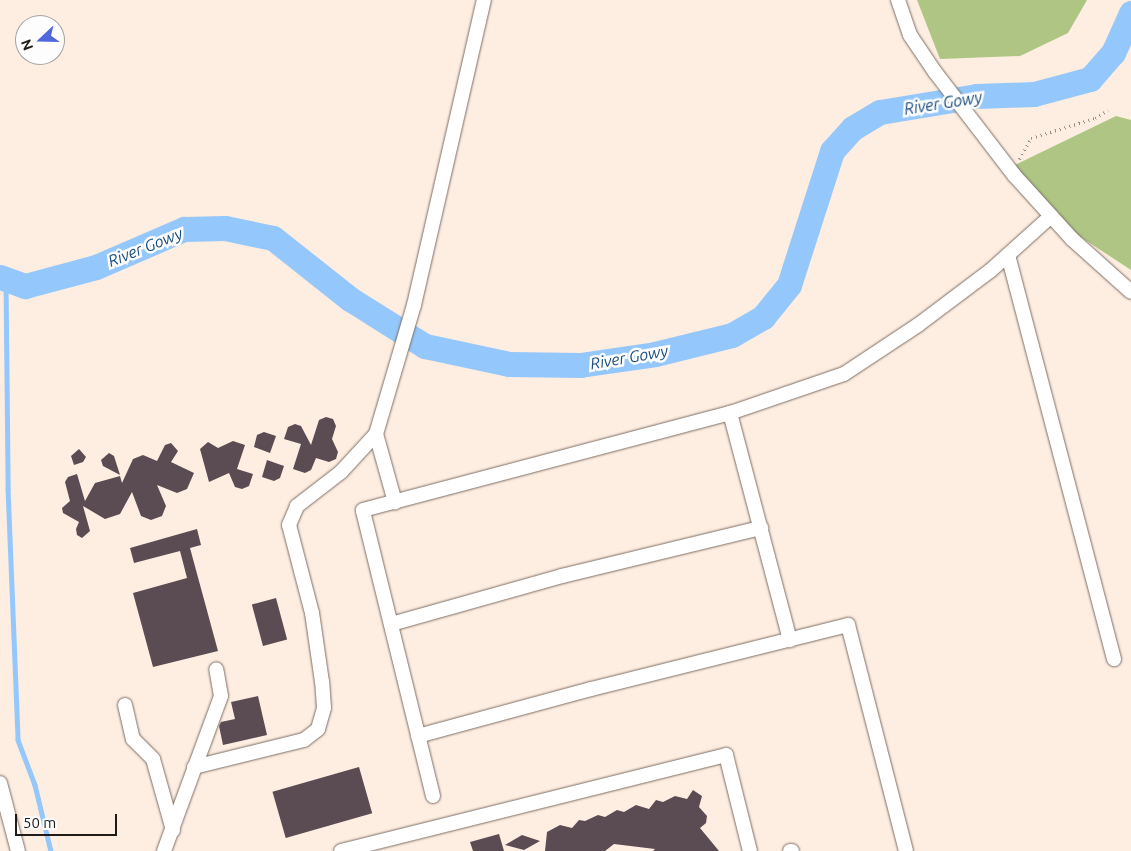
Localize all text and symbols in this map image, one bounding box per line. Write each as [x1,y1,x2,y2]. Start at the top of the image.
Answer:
north arrow [15,15,65,65]
text: N [18,37,36,53]
water label: River Gowy [903,87,983,119]
water label: River Gowy [105,223,185,271]
water label: River Gowy [589,341,669,373]
scale bar [18,804,120,836]
text: 50 m [23,814,56,831]

